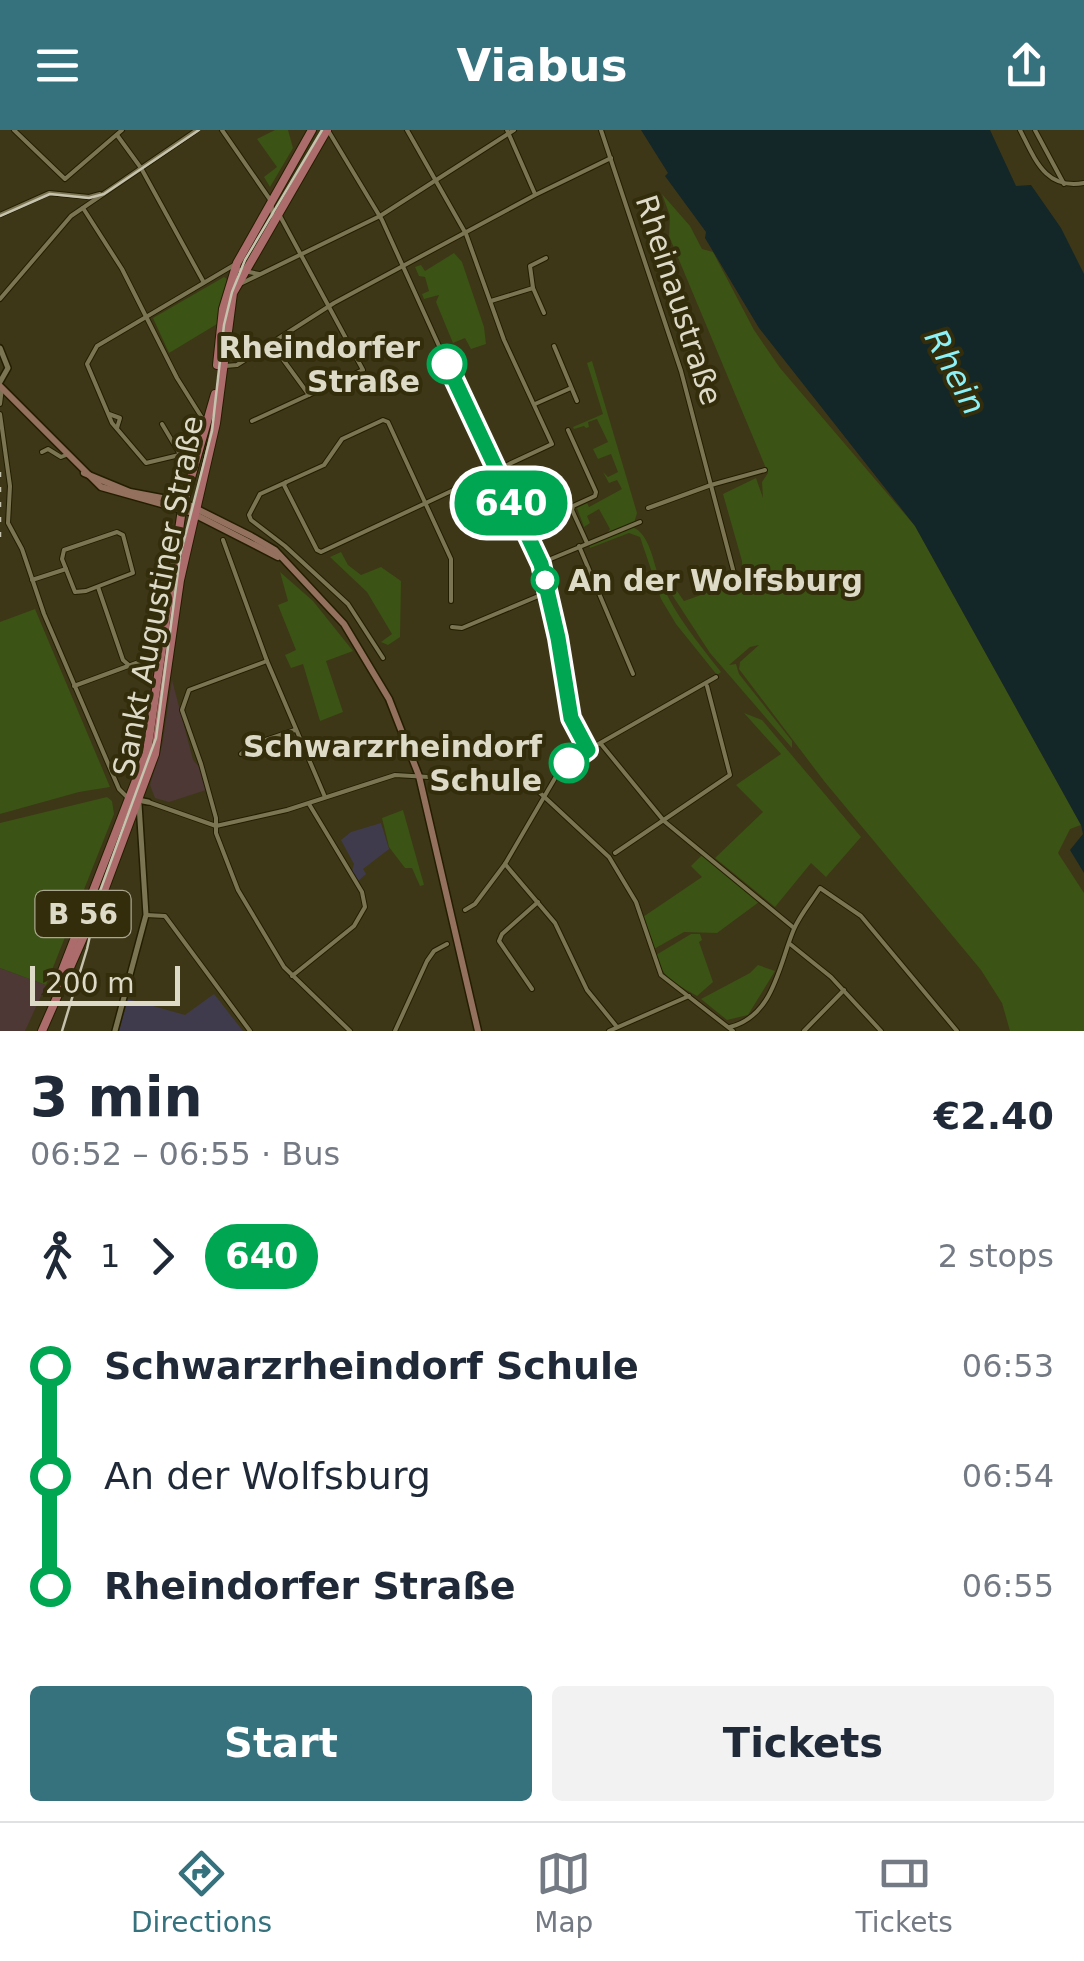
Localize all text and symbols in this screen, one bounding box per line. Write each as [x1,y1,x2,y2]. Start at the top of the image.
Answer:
icon: menu [30,38,85,93]
icon: share [999,38,1054,93]
text: Viabus [457,39,627,92]
street label: Rheinaustraße [629,191,729,409]
water label: Rhein [917,323,993,421]
place label: Rheindorfer Straße [218,330,420,399]
marker: Rheindorfer Straße [428,345,466,383]
street label: Sankt Augustiner Straße [106,413,210,779]
line badge: 640 [454,470,568,536]
text: 640 [474,483,548,523]
place label: An der Wolfsburg [568,563,863,598]
marker: An der Wolfsburg [532,567,558,593]
place label: Schwarzrheindorf Schule [243,729,543,798]
marker: Schwarzrheindorf Schule [550,744,588,782]
road number: B 56 [36,891,130,937]
scale bar [30,961,180,1006]
text: 200 m [45,967,135,1000]
text: 3 min [30,1065,203,1129]
text: €2.40 [934,1094,1054,1138]
text: 06:52 – 06:55 · Bus [30,1135,340,1173]
icon: walk [30,1229,85,1284]
icon: forward [135,1229,190,1284]
text: 640 [225,1236,298,1276]
text: 1 [100,1237,120,1275]
text: 2 stops [938,1237,1054,1275]
text: Schwarzrheindorf Schule [104,1344,639,1388]
text: 06:53 [962,1347,1054,1385]
text: An der Wolfsburg [104,1454,431,1498]
text: 06:54 [962,1457,1054,1495]
text: Rheindorfer Straße [104,1564,516,1608]
text: 06:55 [962,1567,1054,1605]
button: Start [30,1686,532,1801]
button: Tickets [552,1686,1054,1801]
tab: Directions [131,1846,272,1939]
tab: Map [534,1846,593,1939]
tab: Tickets [856,1846,953,1939]

